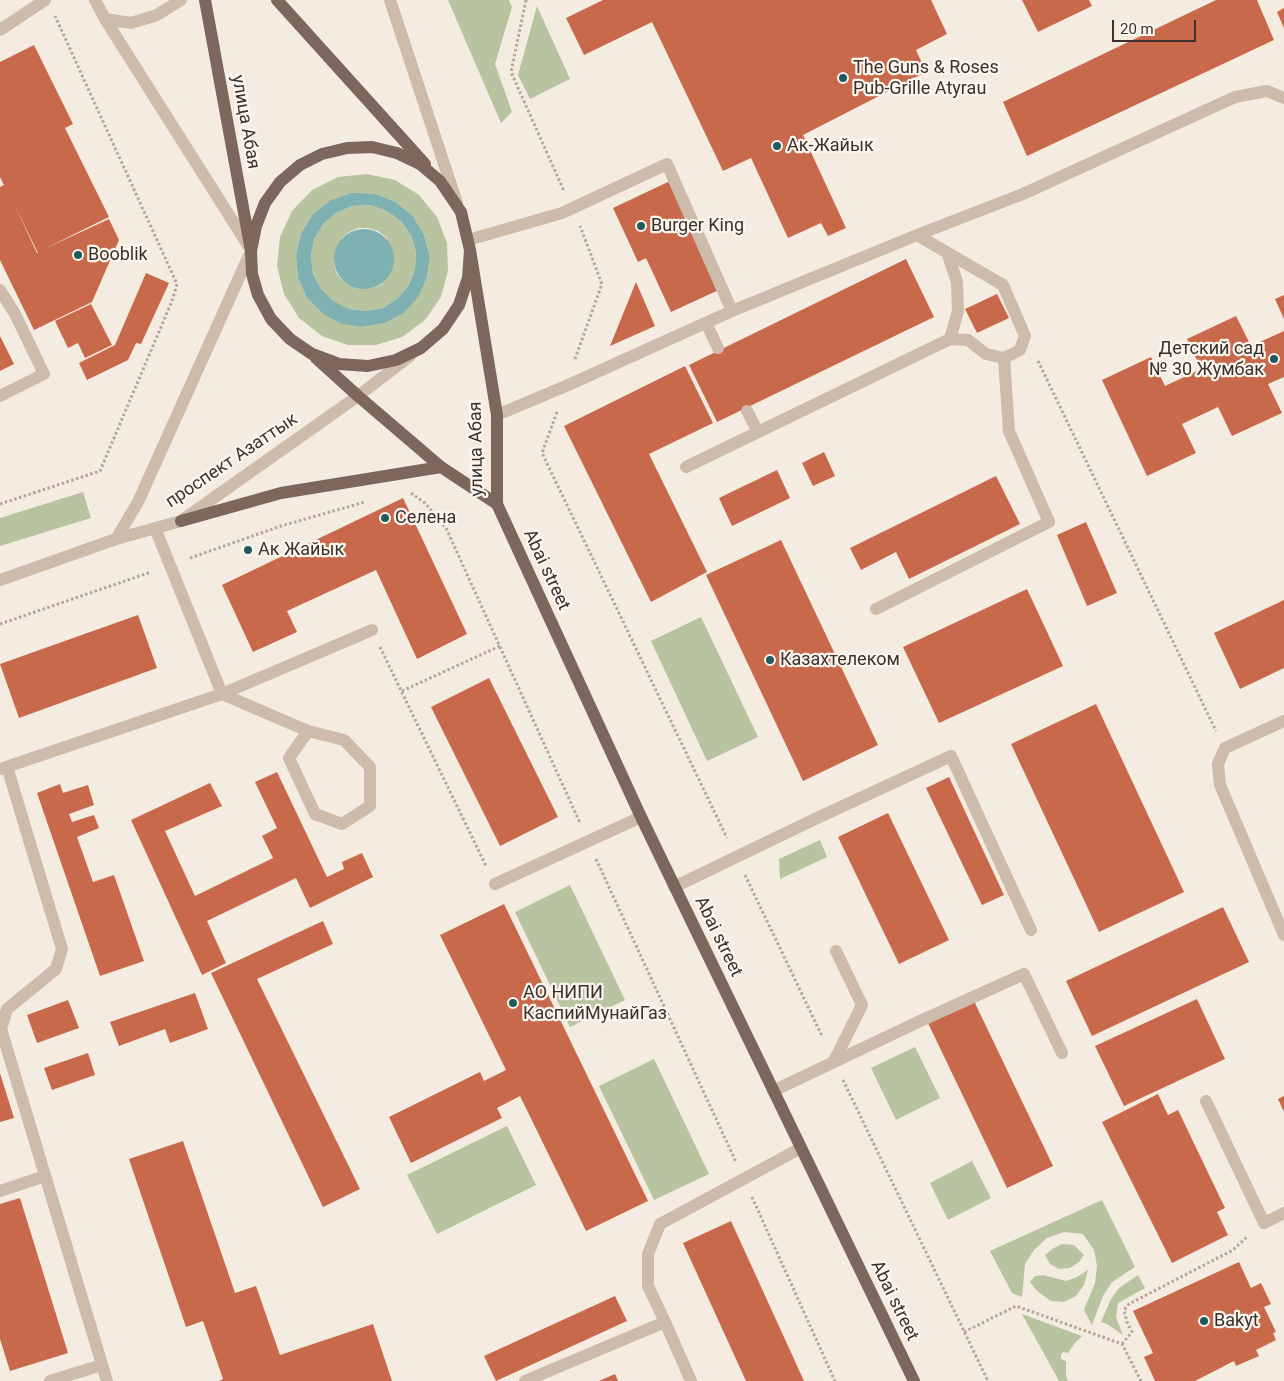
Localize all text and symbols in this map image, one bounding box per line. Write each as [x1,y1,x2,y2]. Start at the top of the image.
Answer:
scale bar [1114,10,1198,42]
text: 20 m [1120,20,1154,38]
place label: The Guns & Roses Pub-Grille Atyrau [853,57,999,100]
marker: The Guns & Roses Pub-Grille Atyrau [837,72,849,84]
street label: улица Абая [226,73,264,171]
place label: Ак-Жайык [787,135,874,157]
marker: Ак-Жайык [771,140,783,152]
place label: Burger King [651,215,744,237]
marker: Burger King [635,220,647,232]
place label: Booblik [88,244,148,266]
marker: Booblik [72,249,84,261]
place label: Детский сад № 30 Жумбак [1149,338,1264,380]
marker: Детский сад № 30 Жумбак [1268,353,1280,365]
street label: улица Абая [465,401,489,497]
street label: проспект Азаттык [162,409,302,513]
place label: Селена [395,507,456,529]
marker: Селена [379,512,391,524]
street label: Abai street [518,526,574,614]
place label: Ак Жайык [258,539,344,561]
marker: Ак Жайык [242,544,254,556]
place label: Казахтелеком [780,649,900,671]
marker: Казахтелеком [764,654,776,666]
street label: Abai street [689,893,747,981]
place label: АО НИПИ КаспийМунайГаз [523,982,667,1024]
marker: АО НИПИ КаспийМунайГаз [507,997,519,1009]
street label: Abai street [865,1257,923,1345]
place label: Bakyt [1214,1310,1259,1332]
marker: Bakyt [1198,1315,1210,1327]

